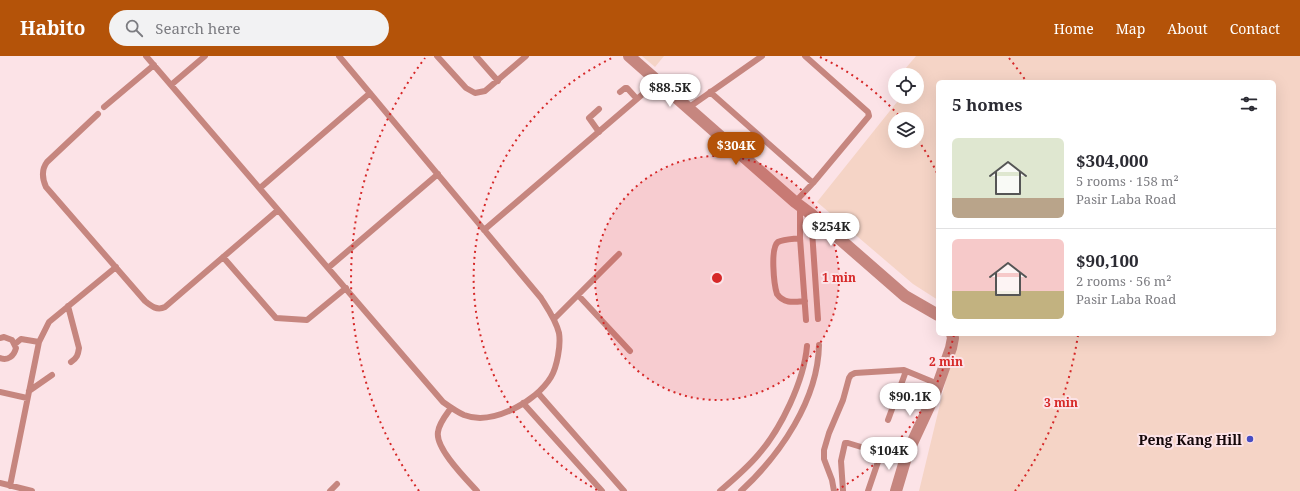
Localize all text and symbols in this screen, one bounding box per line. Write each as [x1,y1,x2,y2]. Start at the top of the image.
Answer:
search box [109,10,389,46]
text: Habito [20,15,85,41]
icon: search [123,17,145,39]
text: Search here [155,18,240,38]
text: Home [1054,19,1094,38]
text: Map [1116,19,1145,38]
text: About [1167,19,1208,38]
text: Contact [1230,19,1280,38]
map controls [888,68,924,148]
button: locate [888,68,924,104]
pin: $88.5K [637,74,703,108]
text: $88.5K [649,78,691,96]
text: 5 homes [952,93,1022,116]
icon: filters [1238,93,1260,115]
button: layers [888,112,924,148]
pin: $304K [708,132,764,166]
text: $304K [717,136,755,154]
text: $304,000 [1076,149,1148,172]
icon: home [984,154,1032,202]
text: 5 rooms · 158 m² [1076,172,1179,190]
text: Pasir Laba Road [1076,190,1176,208]
pin: $254K [803,213,859,247]
text: $254K [812,217,850,235]
text: $90,100 [1076,249,1139,272]
icon: home [984,255,1032,303]
text: 1 min [822,269,856,286]
centre of rings [710,271,724,285]
text: 2 rooms · 56 m² [1076,272,1171,290]
text: Pasir Laba Road [1076,290,1176,308]
text: 2 min [929,353,963,370]
pin: $90.1K [877,383,943,417]
text: $90.1K [889,387,931,405]
text: 3 min [1044,394,1078,411]
place label: Peng Kang Hill [1138,430,1242,449]
marker: Peng Kang Hill [1245,434,1255,444]
pin: $104K [861,437,917,471]
text: $104K [870,441,908,459]

